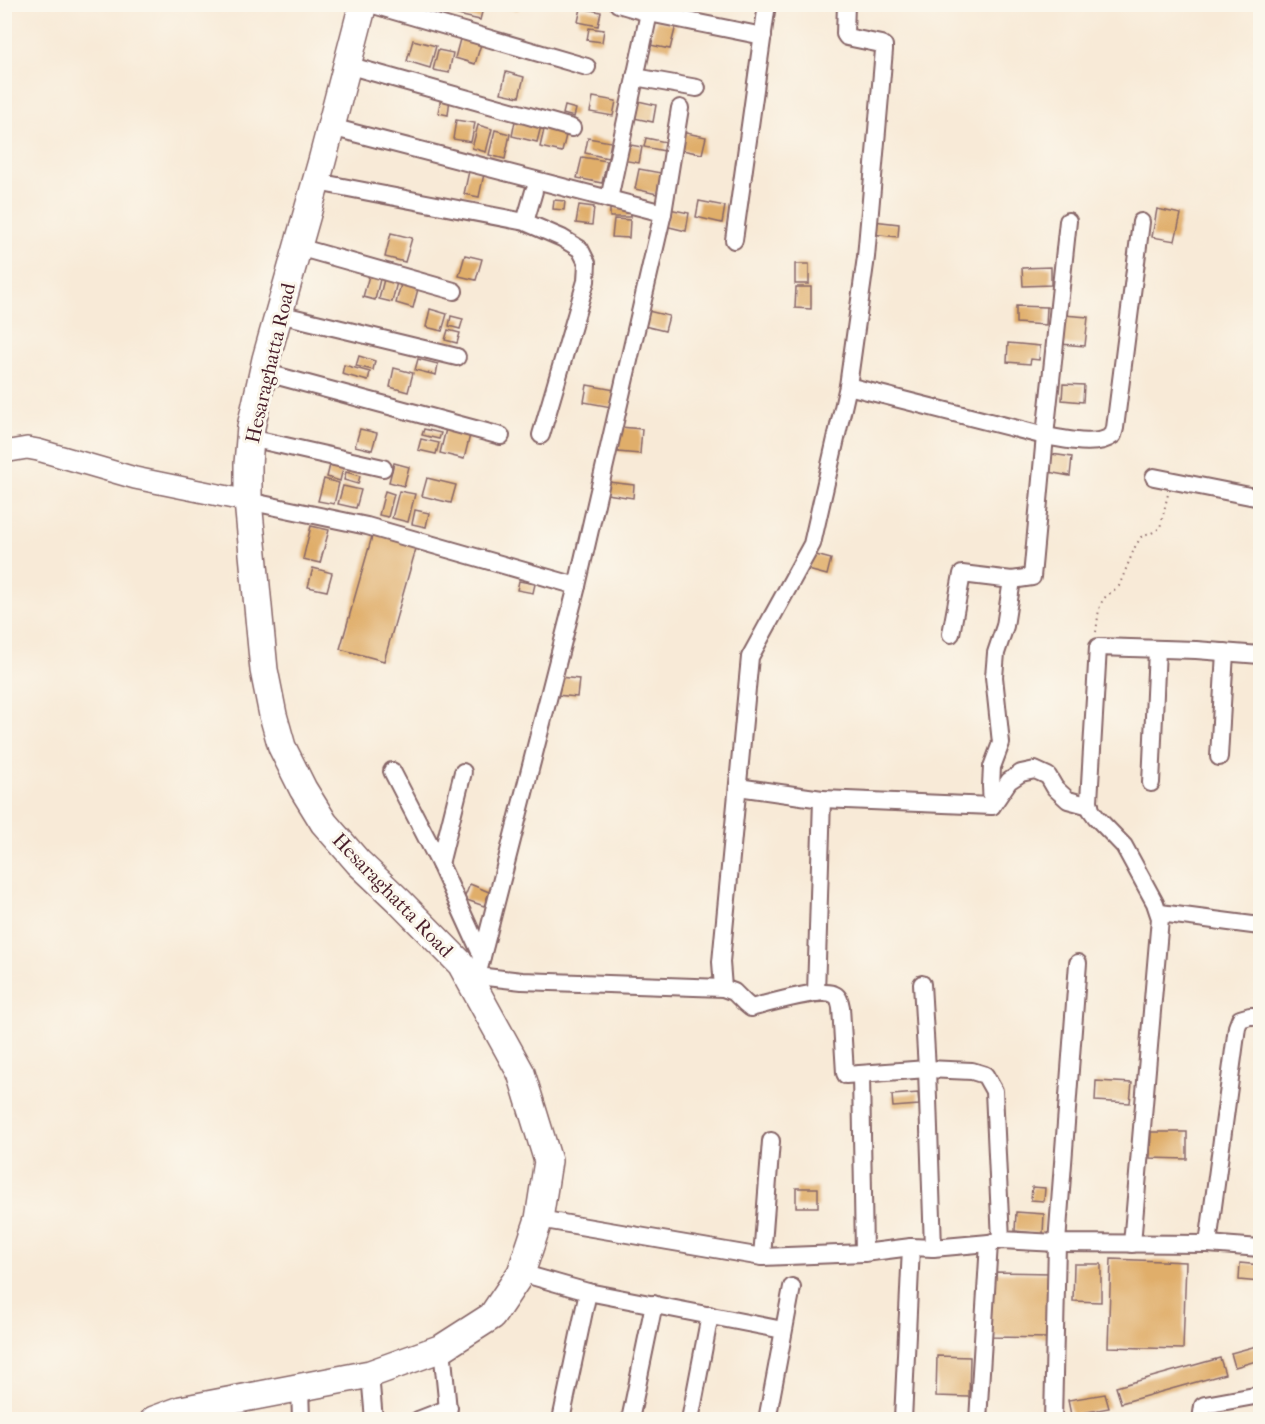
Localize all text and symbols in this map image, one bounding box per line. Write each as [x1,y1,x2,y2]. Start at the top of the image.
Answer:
street label: Hesaraghatta Road [241,280,300,445]
street label: Hesaraghatta Road [328,829,458,963]

